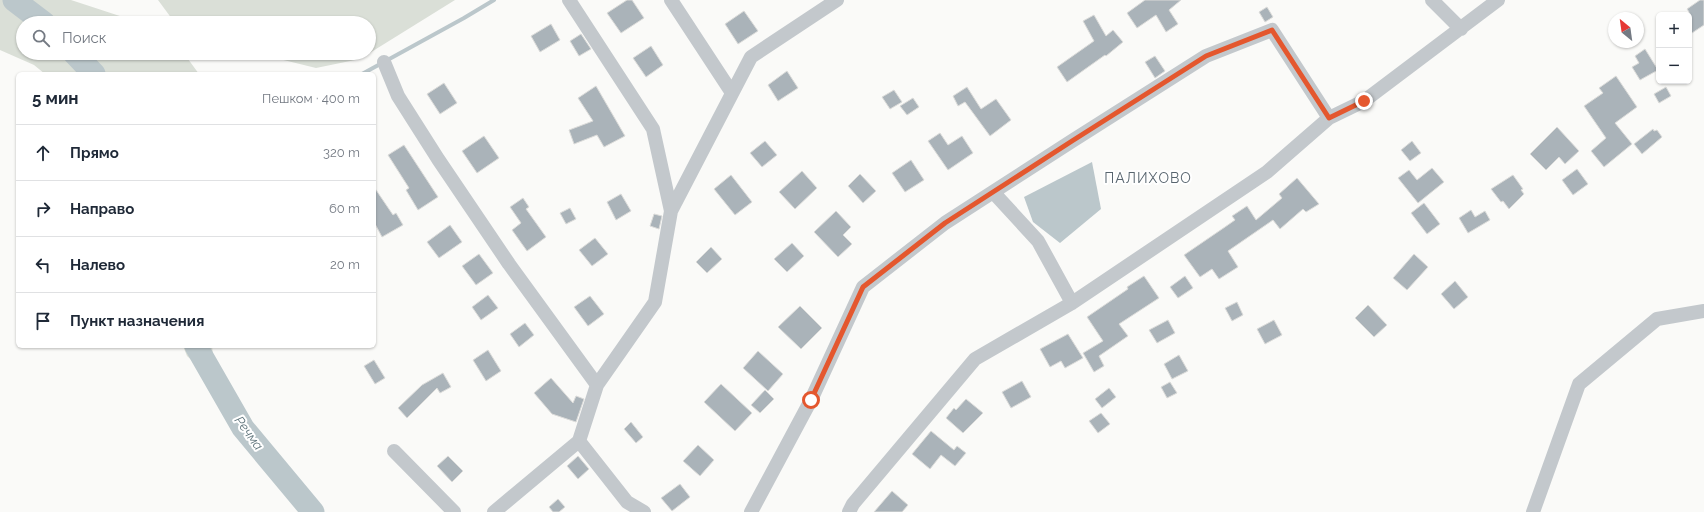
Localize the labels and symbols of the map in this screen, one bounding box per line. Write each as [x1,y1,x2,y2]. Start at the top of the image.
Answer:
north arrow [1608,12,1644,48]
route end [1355,92,1373,110]
district label: ПАЛИХОВО [1104,170,1192,186]
route start [802,391,820,409]
water label: Речма [232,413,266,453]

